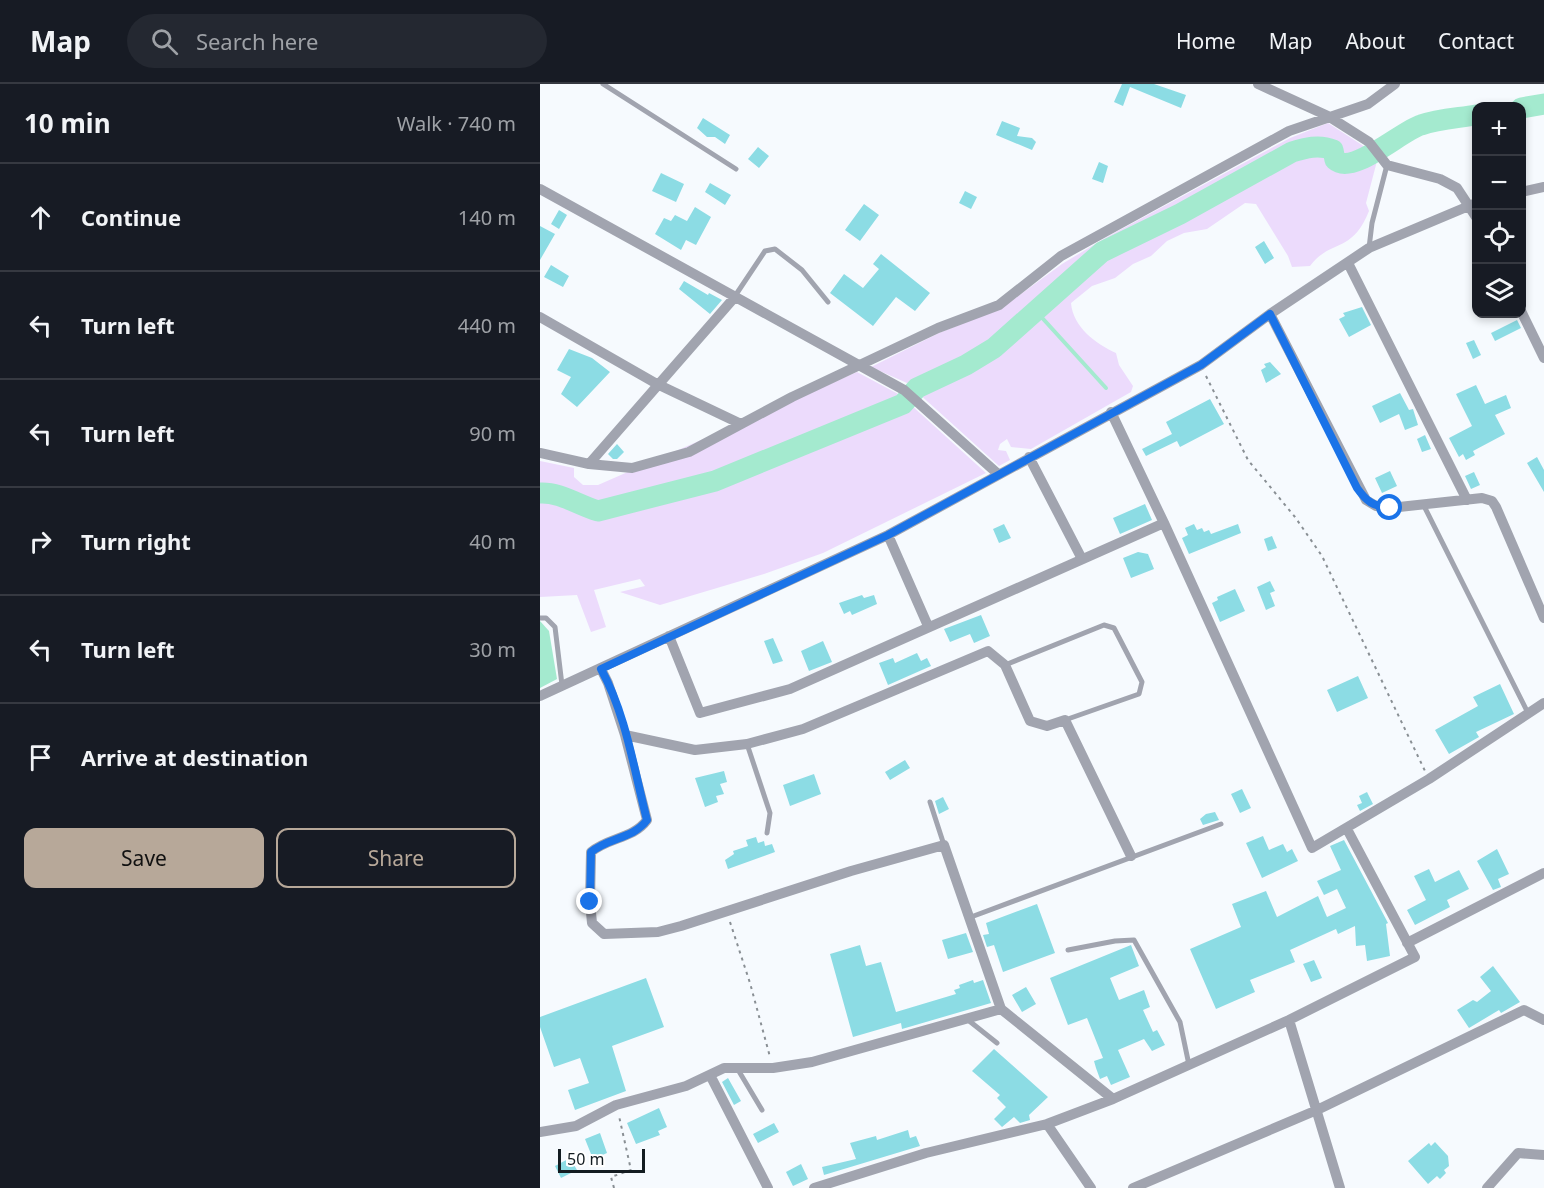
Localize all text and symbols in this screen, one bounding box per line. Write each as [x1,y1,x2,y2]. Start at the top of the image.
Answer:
search box [127,14,547,68]
text: Map [30,22,91,60]
icon: search [148,25,181,58]
text: Search here [196,26,318,56]
text: Home [1176,27,1236,55]
text: Map [1269,27,1312,55]
text: About [1345,27,1405,55]
text: Contact [1438,27,1514,55]
map controls [1472,102,1526,318]
button: + [1472,102,1526,156]
text: 10 min [24,105,111,141]
text: Walk · 740 m [397,110,516,137]
button: − [1472,156,1526,210]
icon: ahead [24,201,57,234]
text: Continue [81,202,181,232]
text: 140 m [458,204,516,231]
button: locate [1472,210,1526,264]
button: layers [1472,264,1526,318]
icon: left [24,309,57,342]
text: Turn left [81,310,175,340]
text: 440 m [458,312,516,339]
icon: left [24,417,57,450]
text: Turn left [81,418,175,448]
text: 90 m [469,420,516,447]
route start [1376,494,1402,520]
icon: right [24,525,57,558]
text: Turn right [81,526,191,556]
text: 40 m [469,528,516,555]
icon: left [24,633,57,666]
text: Turn left [81,634,175,664]
text: 30 m [469,636,516,663]
icon: arrive [24,741,57,774]
text: Arrive at destination [81,742,308,772]
button: Save [24,828,264,888]
button: Share [276,828,516,888]
route end [576,888,602,914]
scale bar [558,1146,645,1174]
text: 50 m [567,1148,604,1170]

